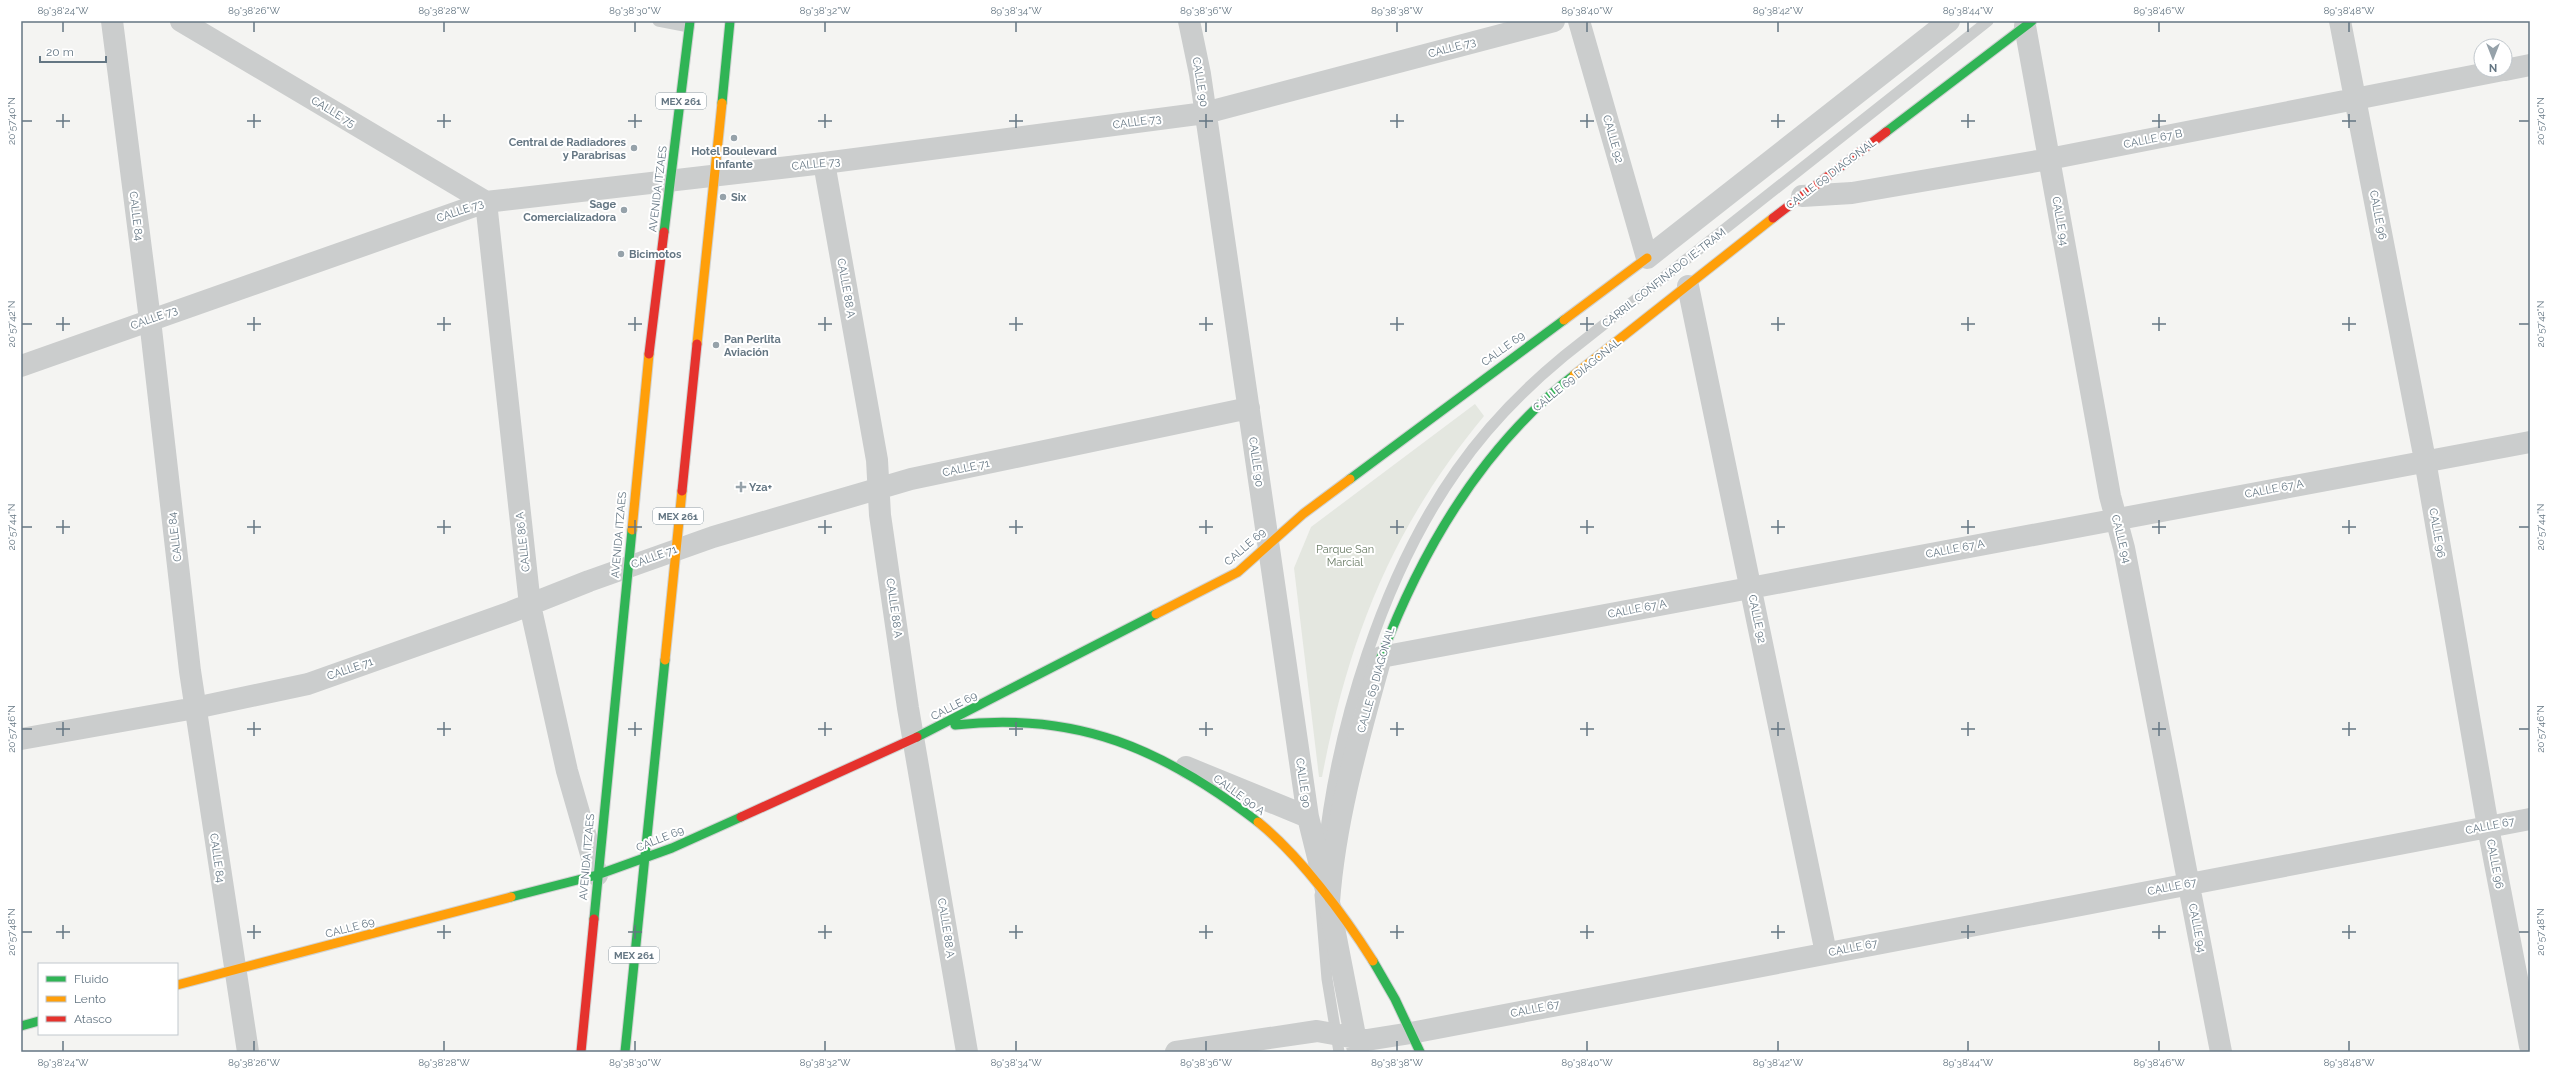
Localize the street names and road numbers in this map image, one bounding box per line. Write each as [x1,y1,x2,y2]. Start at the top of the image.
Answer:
street label: CALLE 73 [1427,35,1477,61]
street label: CALLE 90 [1190,56,1210,108]
road number: MEX 261 [656,93,706,109]
street label: CALLE 75 [309,94,357,130]
street label: CALLE 73 [1112,112,1162,132]
street label: CALLE 92 [1600,113,1626,165]
street label: CALLE 67 B [2122,127,2184,151]
street label: CALLE 69 DIAGONAL [1783,136,1879,212]
street label: AVENIDA ITZAES [646,145,670,233]
street label: CALLE 73 [791,155,841,173]
street label: CALLE 96 [2367,189,2389,241]
street label: CALLE 84 [127,191,145,241]
street label: CALLE 94 [2049,195,2071,247]
street label: CALLE 73 [435,197,485,225]
street label: CARRIL CONFINADO IE-TRAM [1600,226,1728,330]
street label: CALLE 88 A [834,257,858,319]
street label: CALLE 73 [129,303,179,332]
street label: CALLE 69 [1479,329,1527,369]
street label: CALLE 69 DIAGONAL [1530,335,1624,414]
street label: CALLE 90 [1246,436,1266,488]
street label: CALLE 71 [941,457,991,479]
street label: CALLE 67 A [2243,477,2305,501]
street label: AVENIDA ITZAES [609,491,629,579]
street label: CALLE 96 [2426,507,2448,559]
road number: MEX 261 [653,508,703,524]
street label: CALLE 86 A [513,511,533,573]
street label: CALLE 84 [166,512,184,562]
street label: CALLE 94 [2109,513,2133,565]
street label: CALLE 69 [1222,526,1268,568]
street label: CALLE 67 A [1924,537,1986,561]
street label: CALLE 71 [629,543,679,571]
street label: CALLE 88 A [883,577,905,639]
street label: CALLE 92 [1746,593,1769,645]
street label: CALLE 67 A [1606,597,1668,621]
street label: CALLE 69 DIAGONAL [1355,625,1397,734]
street label: CALLE 71 [325,655,375,683]
street label: CALLE 69 [929,689,979,723]
street label: CALLE 90 [1293,757,1313,809]
street label: CALLE 90 A [1211,772,1268,818]
street label: AVENIDA ITZAES [577,813,597,901]
street label: CALLE 67 [2464,815,2516,837]
street label: CALLE 69 [634,824,686,854]
street label: CALLE 84 [207,832,227,884]
street label: CALLE 96 [2484,838,2506,890]
street label: CALLE 67 [2146,876,2198,898]
street label: CALLE 88 A [935,897,957,959]
street label: CALLE 94 [2186,902,2208,954]
street label: CALLE 69 [324,915,376,941]
street label: CALLE 67 [1827,937,1879,959]
road number: MEX 261 [609,947,659,963]
street label: CALLE 67 [1509,998,1561,1020]

